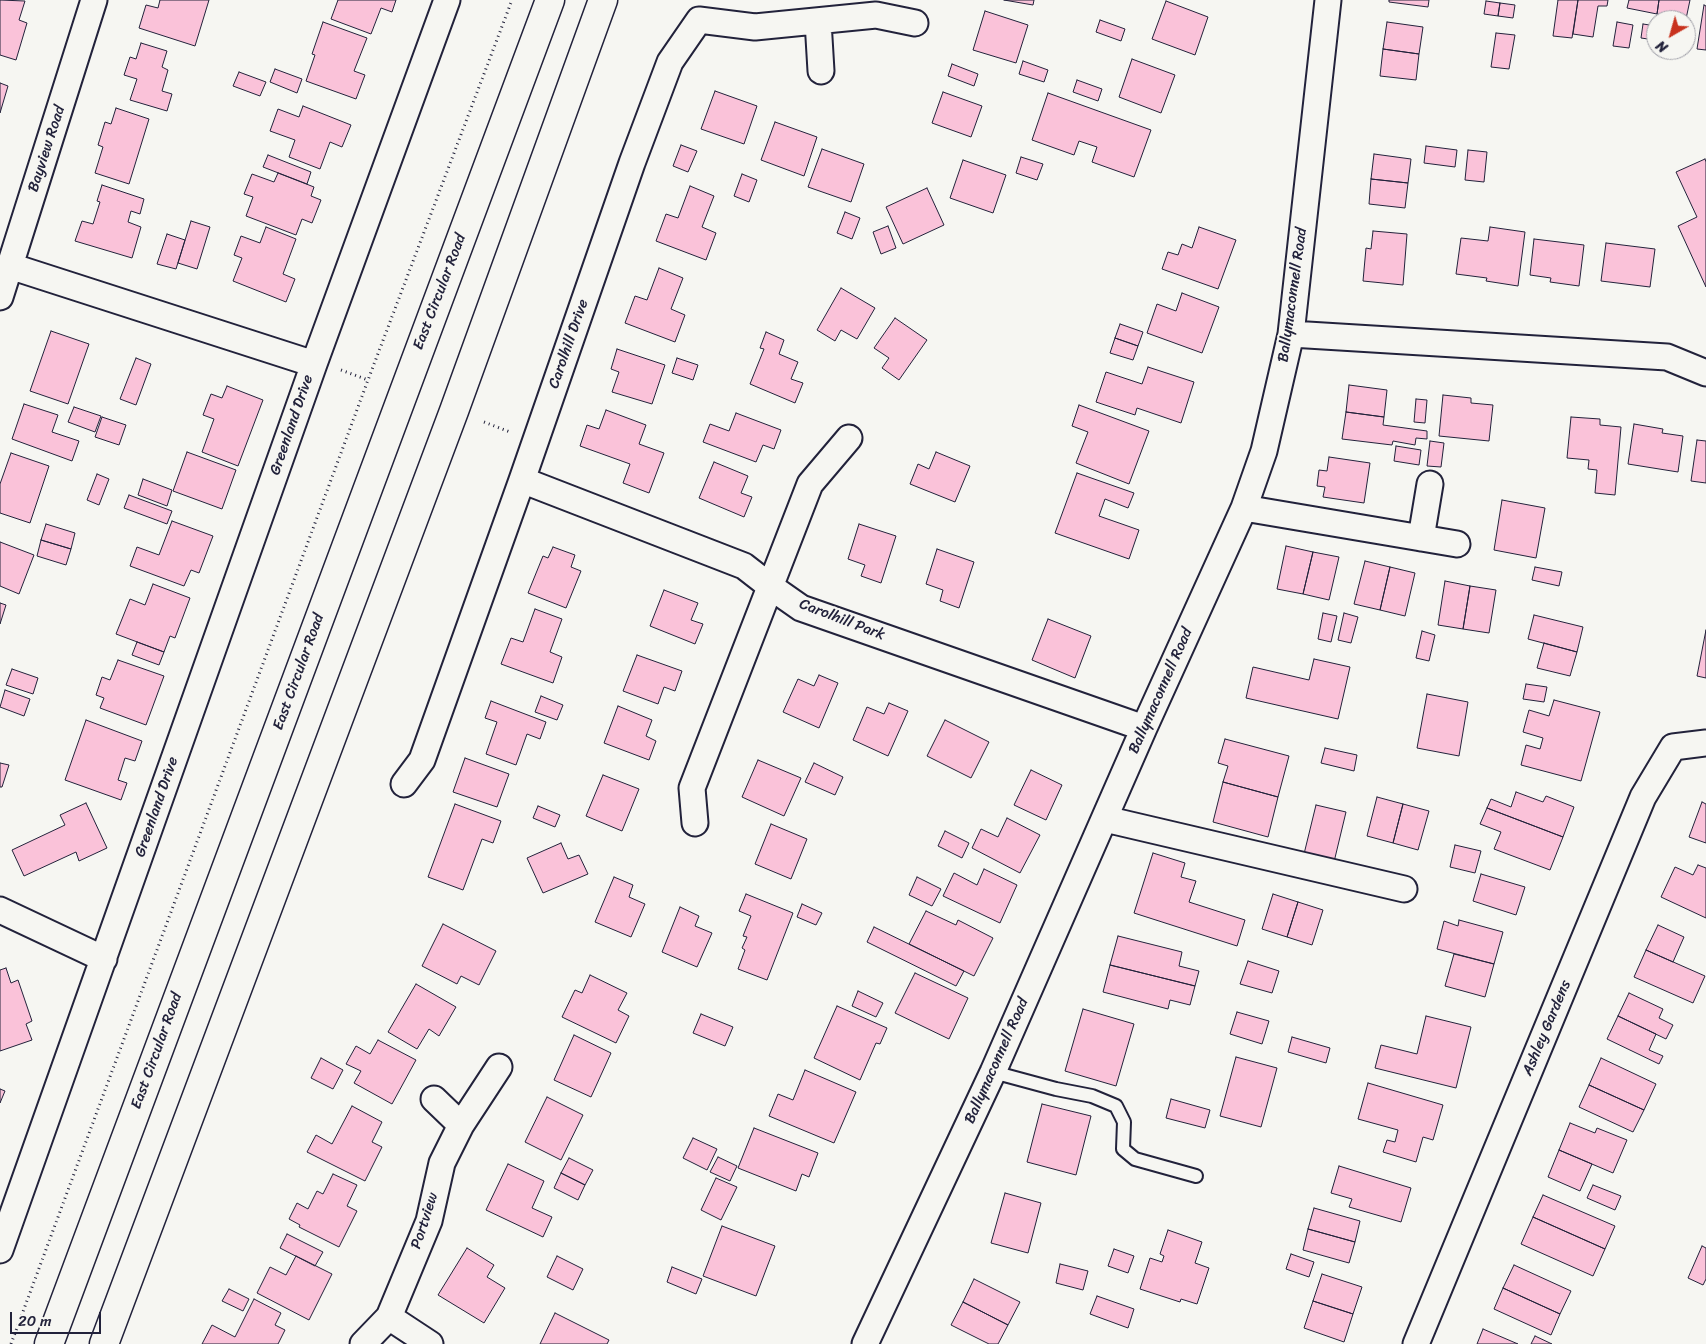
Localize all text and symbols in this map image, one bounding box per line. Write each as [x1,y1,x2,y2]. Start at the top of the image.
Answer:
north arrow [1646,10,1696,60]
text: N [1651,34,1674,59]
street label: Bayview Road [25,104,69,194]
street label: Ballymaconnell Road [1275,227,1311,363]
street label: East Circular Road [410,232,470,352]
street label: Carolhill Drive [545,297,593,391]
street label: Greenland Drive [266,373,318,477]
street label: Carolhill Park [797,595,887,645]
street label: East Circular Road [270,611,328,733]
street label: Ballymaconnell Road [1125,625,1197,757]
street label: Greenland Drive [131,755,183,859]
street label: Ashley Gardens [1519,978,1575,1078]
street label: East Circular Road [128,990,186,1112]
street label: Ballymaconnell Road [961,995,1033,1127]
street label: Portview [407,1191,443,1251]
scale bar [12,1302,104,1334]
text: 20 m [18,1308,52,1334]

